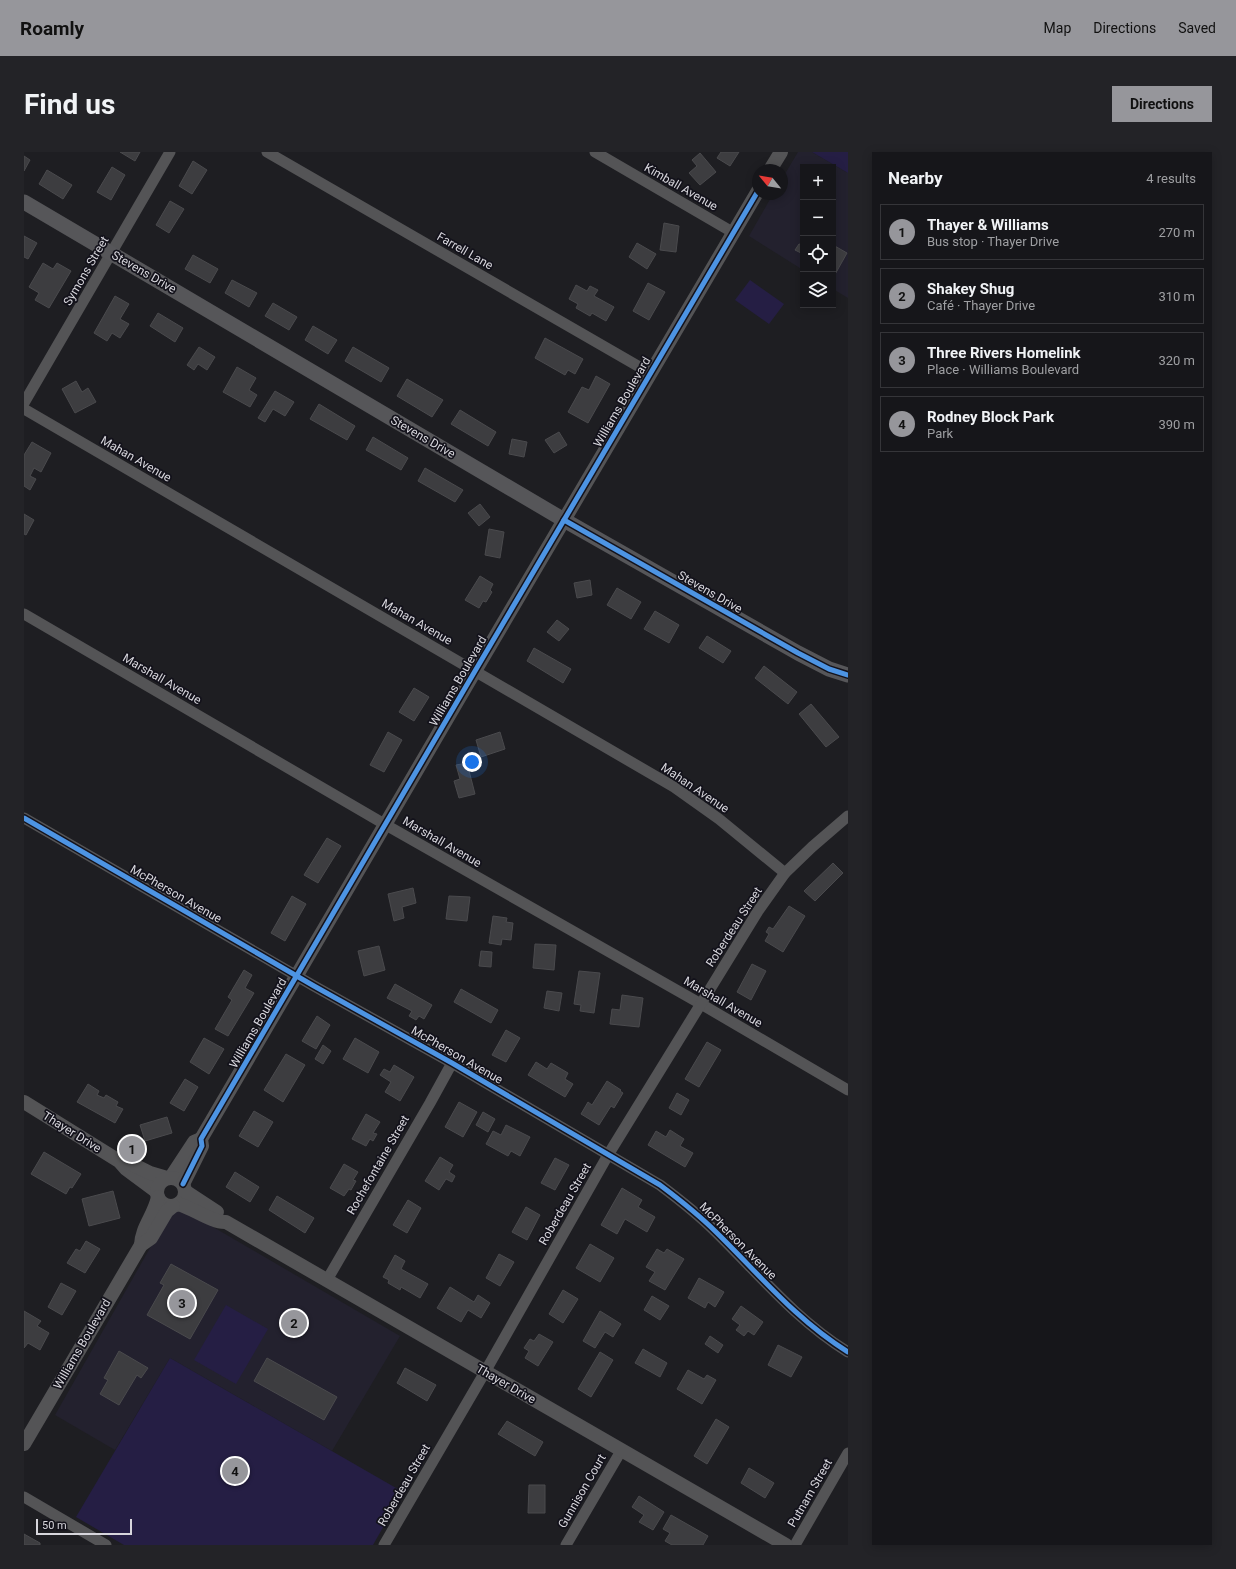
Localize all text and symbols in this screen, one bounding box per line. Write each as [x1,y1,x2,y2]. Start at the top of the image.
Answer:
text: Roamly [20,17,84,40]
text: Map [1044,20,1071,36]
text: Directions [1093,20,1156,36]
text: Saved [1178,20,1216,36]
button: Directions [1112,86,1212,122]
text: Find us [24,88,115,121]
street label: Kimball Avenue [642,160,720,214]
north arrow [752,164,788,200]
map controls [800,164,836,308]
button: + [800,164,836,200]
text: Nearby [888,168,943,188]
text: 4 results [1146,171,1196,186]
button: − [800,200,836,236]
text: Thayer & Williams [927,216,1049,234]
text: 1 [898,225,906,240]
text: 270 m [1158,225,1195,240]
street label: Farrell Lane [435,229,495,273]
street label: Symons Street [61,234,112,308]
text: Bus stop · Thayer Drive [927,234,1059,249]
button: locate [800,236,836,272]
street label: Stevens Drive [109,248,179,296]
button: layers [800,272,836,308]
text: Shakey Shug [927,280,1014,298]
text: 2 [898,289,906,304]
text: 310 m [1158,289,1195,304]
text: Café · Thayer Drive [927,298,1035,313]
text: Three Rivers Homelink [927,344,1081,362]
text: 3 [898,353,906,368]
text: 320 m [1158,353,1195,368]
street label: Williams Boulevard [591,354,653,450]
text: Place · Williams Boulevard [927,362,1079,377]
text: Rodney Block Park [927,408,1054,426]
street label: Stevens Drive [388,413,458,461]
text: 4 [898,417,906,432]
text: 390 m [1158,417,1195,432]
text: Park [927,426,953,441]
street label: Mahan Avenue [98,433,174,485]
street label: Stevens Drive [675,568,745,616]
street label: Mahan Avenue [379,596,455,648]
street label: Williams Boulevard [427,633,489,729]
street label: Marshall Avenue [120,651,204,707]
your location [462,752,482,772]
street label: Mahan Avenue [658,760,732,816]
street label: Marshall Avenue [400,814,484,870]
street label: McPherson Avenue [128,862,224,926]
street label: Roberdeau Street [703,884,765,969]
street label: Marshall Avenue [681,974,765,1030]
street label: Williams Boulevard [227,975,289,1071]
street label: McPherson Avenue [409,1023,505,1087]
street label: Thayer Drive [40,1109,104,1155]
street label: Rochefontaine Street [344,1113,412,1217]
pin: 1 [119,1134,145,1164]
street label: Roberdeau Street [536,1161,594,1247]
street label: McPherson Avenue [697,1200,779,1282]
pin: 3 [169,1288,195,1318]
street label: Williams Boulevard [51,1296,113,1392]
pin: 2 [281,1308,307,1338]
street label: Thayer Drive [474,1361,538,1407]
street label: Roberdeau Street [375,1442,433,1528]
street label: Gunnison Court [555,1451,609,1531]
pin: 4 [222,1456,248,1486]
street label: Putnam Street [785,1456,835,1530]
scale bar [36,1517,132,1536]
text: 50 m [42,1519,67,1532]

